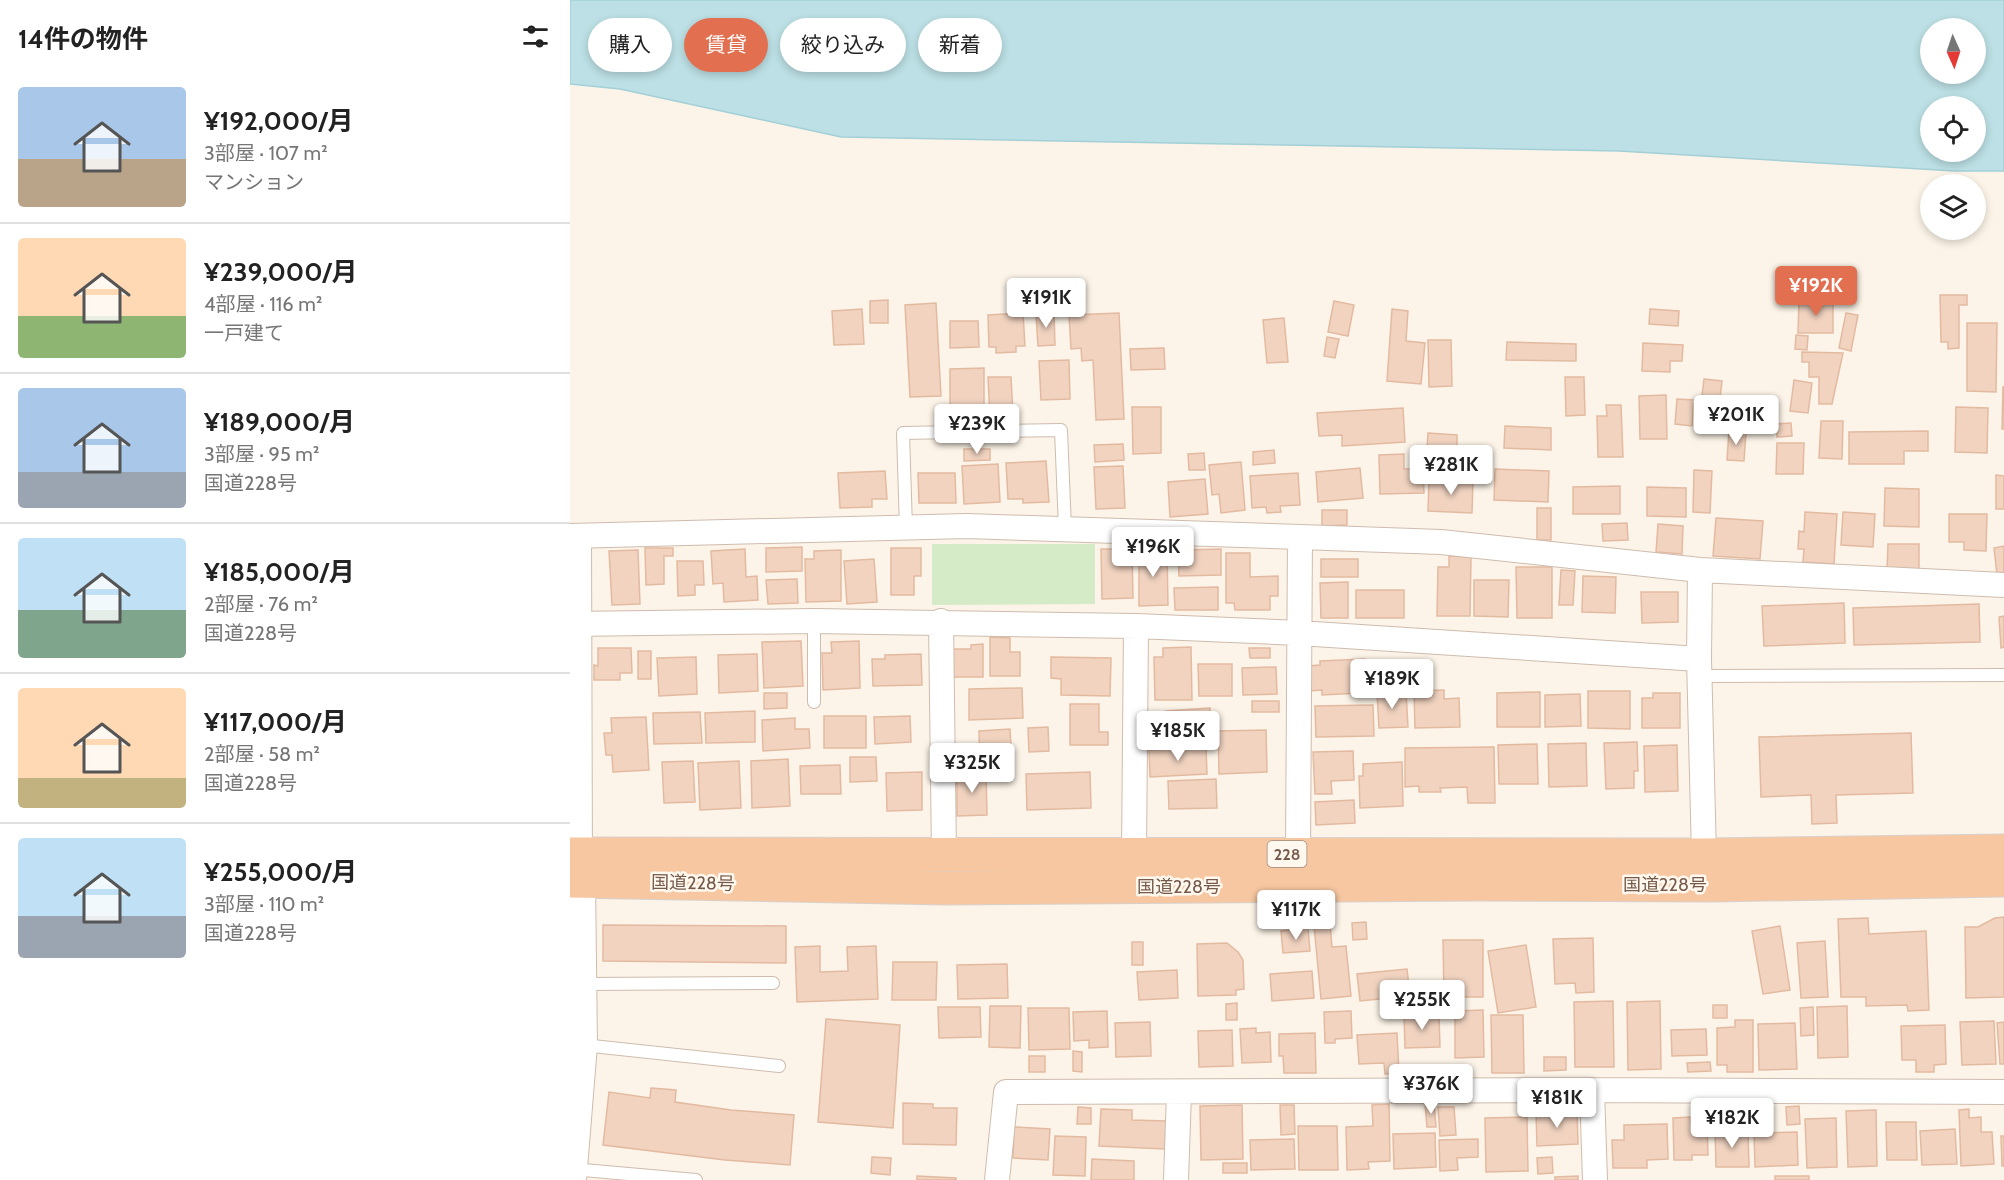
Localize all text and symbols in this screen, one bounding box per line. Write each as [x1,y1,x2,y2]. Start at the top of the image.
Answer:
chip: 購入 [588,18,672,72]
chip: 賃貸 [684,18,768,72]
chip: 絞り込み [780,18,906,72]
chip: 新着 [918,18,1002,72]
north arrow [1920,18,1986,84]
map controls [1920,18,1986,240]
icon: filters [519,20,552,53]
text: 14件の物件 [18,23,148,55]
button: locate [1920,96,1986,162]
text: ¥192,000/月 [204,105,354,137]
icon: home [66,111,138,183]
text: 3部屋 · 107 m² [204,141,328,165]
text: マンション [204,170,304,194]
button: layers [1920,174,1986,240]
text: ¥239,000/月 [204,256,358,288]
icon: home [66,262,138,334]
pin: ¥192K [1774,266,1858,317]
text: ¥192K [1789,273,1843,297]
pin: ¥191K [1004,278,1088,329]
text: ¥191K [1021,285,1071,309]
text: 4部屋 · 116 m² [204,292,322,316]
text: 一戸建て [204,321,284,345]
pin: ¥201K [1694,395,1778,446]
text: ¥201K [1708,402,1764,426]
pin: ¥239K [935,404,1019,455]
text: ¥189,000/月 [204,406,355,438]
text: ¥239K [948,411,1006,435]
icon: home [66,412,138,484]
text: 3部屋 · 95 m² [204,442,319,466]
pin: ¥281K [1409,445,1493,496]
text: ¥281K [1424,452,1478,476]
text: 国道228号 [204,471,297,495]
pin: ¥196K [1111,527,1195,578]
text: ¥196K [1126,534,1180,558]
text: ¥185,000/月 [204,556,355,588]
icon: home [66,562,138,634]
text: 2部屋 · 76 m² [204,592,318,616]
text: 国道228号 [204,621,297,645]
pin: ¥189K [1350,659,1434,710]
text: ¥189K [1364,666,1420,690]
text: ¥117,000/月 [204,706,347,738]
pin: ¥185K [1136,711,1220,762]
icon: home [66,712,138,784]
text: ¥185K [1151,718,1205,742]
text: 2部屋 · 58 m² [204,742,320,766]
pin: ¥325K [930,743,1014,794]
text: ¥325K [944,750,1000,774]
text: 国道228号 [204,771,297,795]
road number: 228 [1268,841,1306,867]
text: ¥255,000/月 [204,856,357,888]
icon: home [66,862,138,934]
street label: 国道228号 [651,871,735,895]
street label: 国道228号 [1623,874,1707,896]
street label: 国道228号 [1137,876,1221,898]
pin: ¥117K [1254,890,1338,941]
text: 3部屋 · 110 m² [204,892,324,916]
text: ¥117K [1271,897,1321,921]
text: 国道228号 [204,921,297,945]
pin: ¥255K [1380,980,1464,1031]
text: ¥255K [1394,987,1450,1011]
pin: ¥376K [1389,1064,1473,1115]
text: ¥376K [1403,1071,1459,1095]
pin: ¥181K [1515,1078,1599,1129]
text: ¥181K [1531,1085,1583,1109]
pin: ¥182K [1690,1098,1774,1149]
text: ¥182K [1705,1105,1759,1129]

